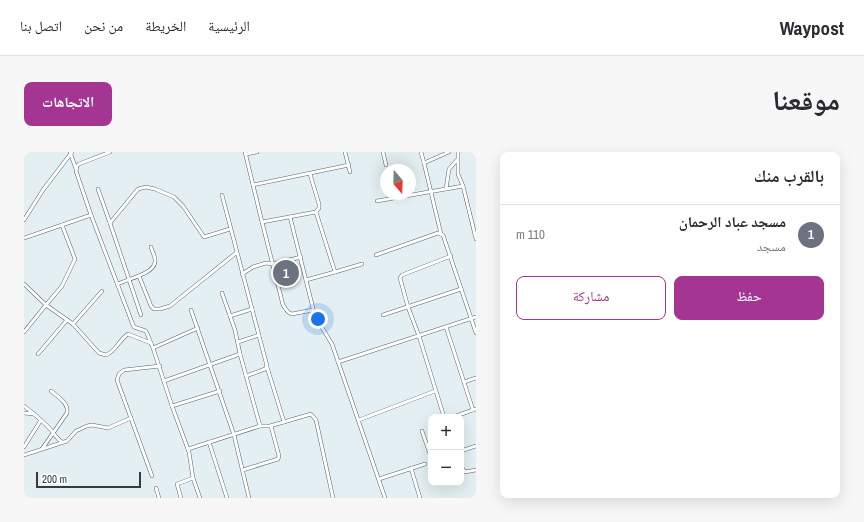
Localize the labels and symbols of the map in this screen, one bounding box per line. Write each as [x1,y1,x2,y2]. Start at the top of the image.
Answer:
north arrow [380,164,416,200]
pin: 1 [273,258,299,288]
your location [308,309,328,329]
scale bar [36,470,141,489]

